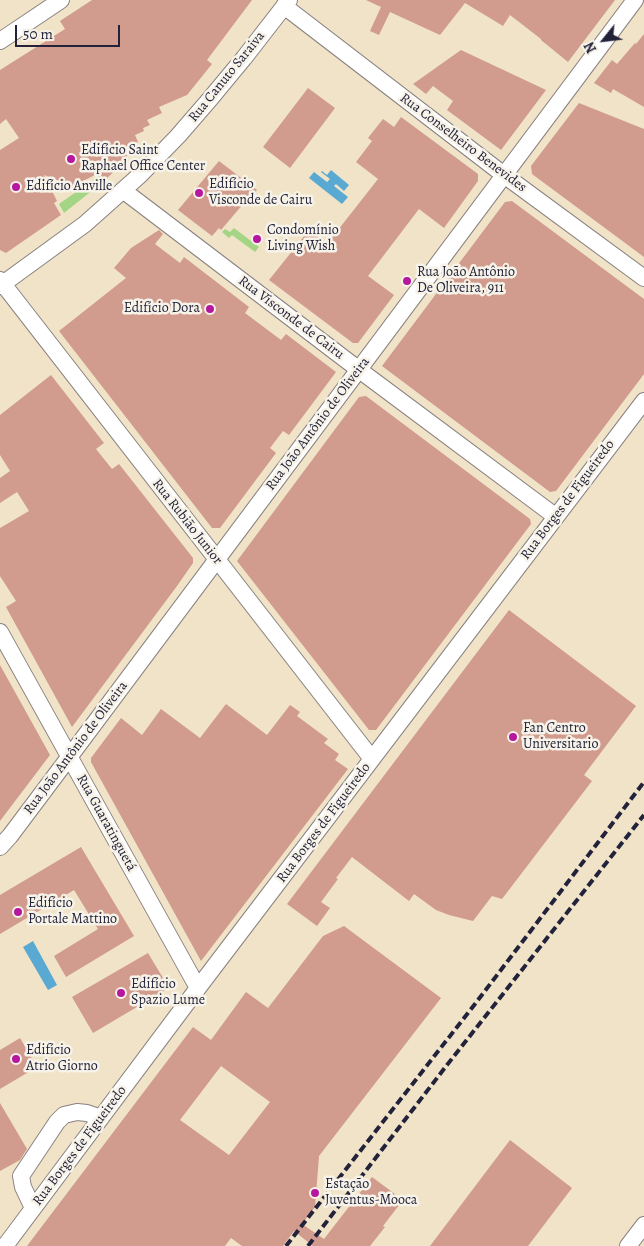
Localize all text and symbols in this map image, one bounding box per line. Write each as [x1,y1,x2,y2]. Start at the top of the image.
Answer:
scale bar [18,15,122,47]
north arrow [579,15,629,65]
text: 50 m [23,24,53,44]
street label: Rua Canuto Saraiva [185,28,269,126]
text: N [580,38,601,57]
street label: Rua Conselheiro Benevides [396,90,530,196]
place label: Edifício Saint Raphael Office Center [81,143,205,176]
marker: Edifício Saint Raphael Office Center [65,153,77,165]
place label: Edifício Visconde de Cairu [209,177,312,210]
place label: Edifício Anville [26,179,112,195]
marker: Edifício Anville [10,181,22,193]
marker: Edifício Visconde de Cairu [193,187,205,199]
place label: Condomínio Living Wish [267,223,339,256]
marker: Condomínio Living Wish [251,233,263,245]
place label: Rua João Antônio De Oliveira, 911 [417,265,515,298]
street label: Rua Visconde de Cairu [235,273,347,363]
marker: Rua João Antônio De Oliveira, 911 [401,275,413,287]
place label: Edifício Dora [124,301,200,317]
marker: Edifício Dora [204,303,216,315]
street label: Rua João Antônio de Oliveira [262,354,374,494]
street label: Rua Borges de Figueiredo [518,437,618,563]
street label: Rua Rubião Junior [148,476,226,568]
street label: Rua João Antônio de Oliveira [20,678,132,818]
place label: Fan Centro Universitario [523,721,599,754]
marker: Fan Centro Universitario [507,731,519,743]
street label: Rua Borges de Figueiredo [274,760,374,886]
street label: Rua Guaratinguetá [72,772,140,874]
place label: Edifício Portale Mattino [28,896,117,929]
marker: Edifício Portale Mattino [12,906,24,918]
place label: Edifício Spazio Lume [131,977,205,1010]
marker: Edifício Spazio Lume [115,987,127,999]
place label: Edifício Atrio Giorno [26,1043,98,1076]
marker: Edifício Atrio Giorno [10,1053,22,1065]
street label: Rua Borges de Figueiredo [30,1083,130,1209]
place label: Estação Juventus-Mooca [325,1177,417,1210]
marker: Estação Juventus-Mooca [309,1187,321,1199]

